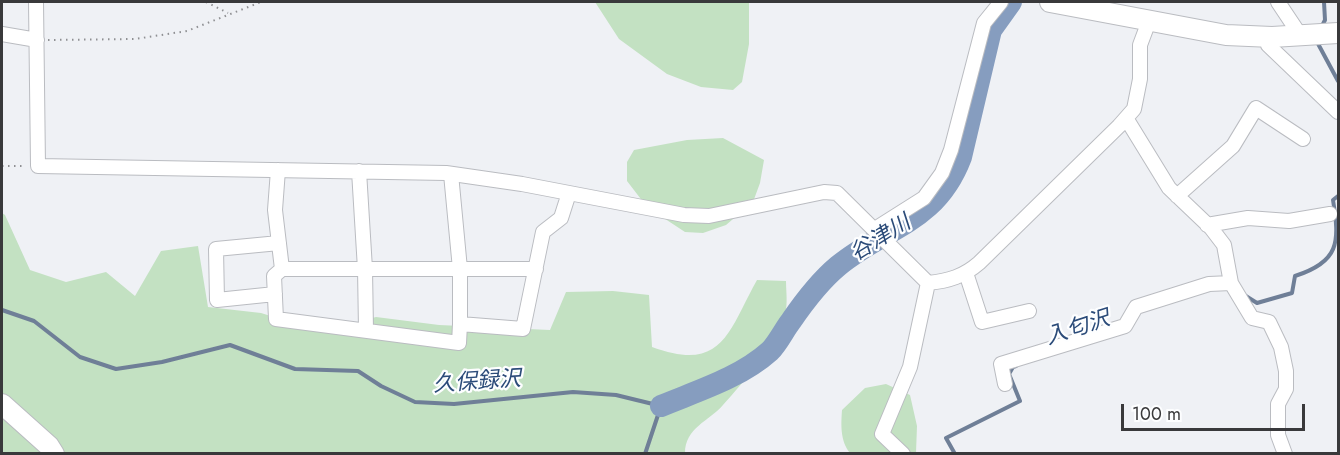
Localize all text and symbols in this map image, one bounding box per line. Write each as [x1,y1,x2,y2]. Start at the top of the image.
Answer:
water label: 谷津川 [846,210,916,268]
water label: 入匂沢 [1043,306,1113,352]
water label: 久保録沢 [432,367,522,399]
scale bar [1124,392,1308,430]
text: 100 m [1132,401,1181,427]

